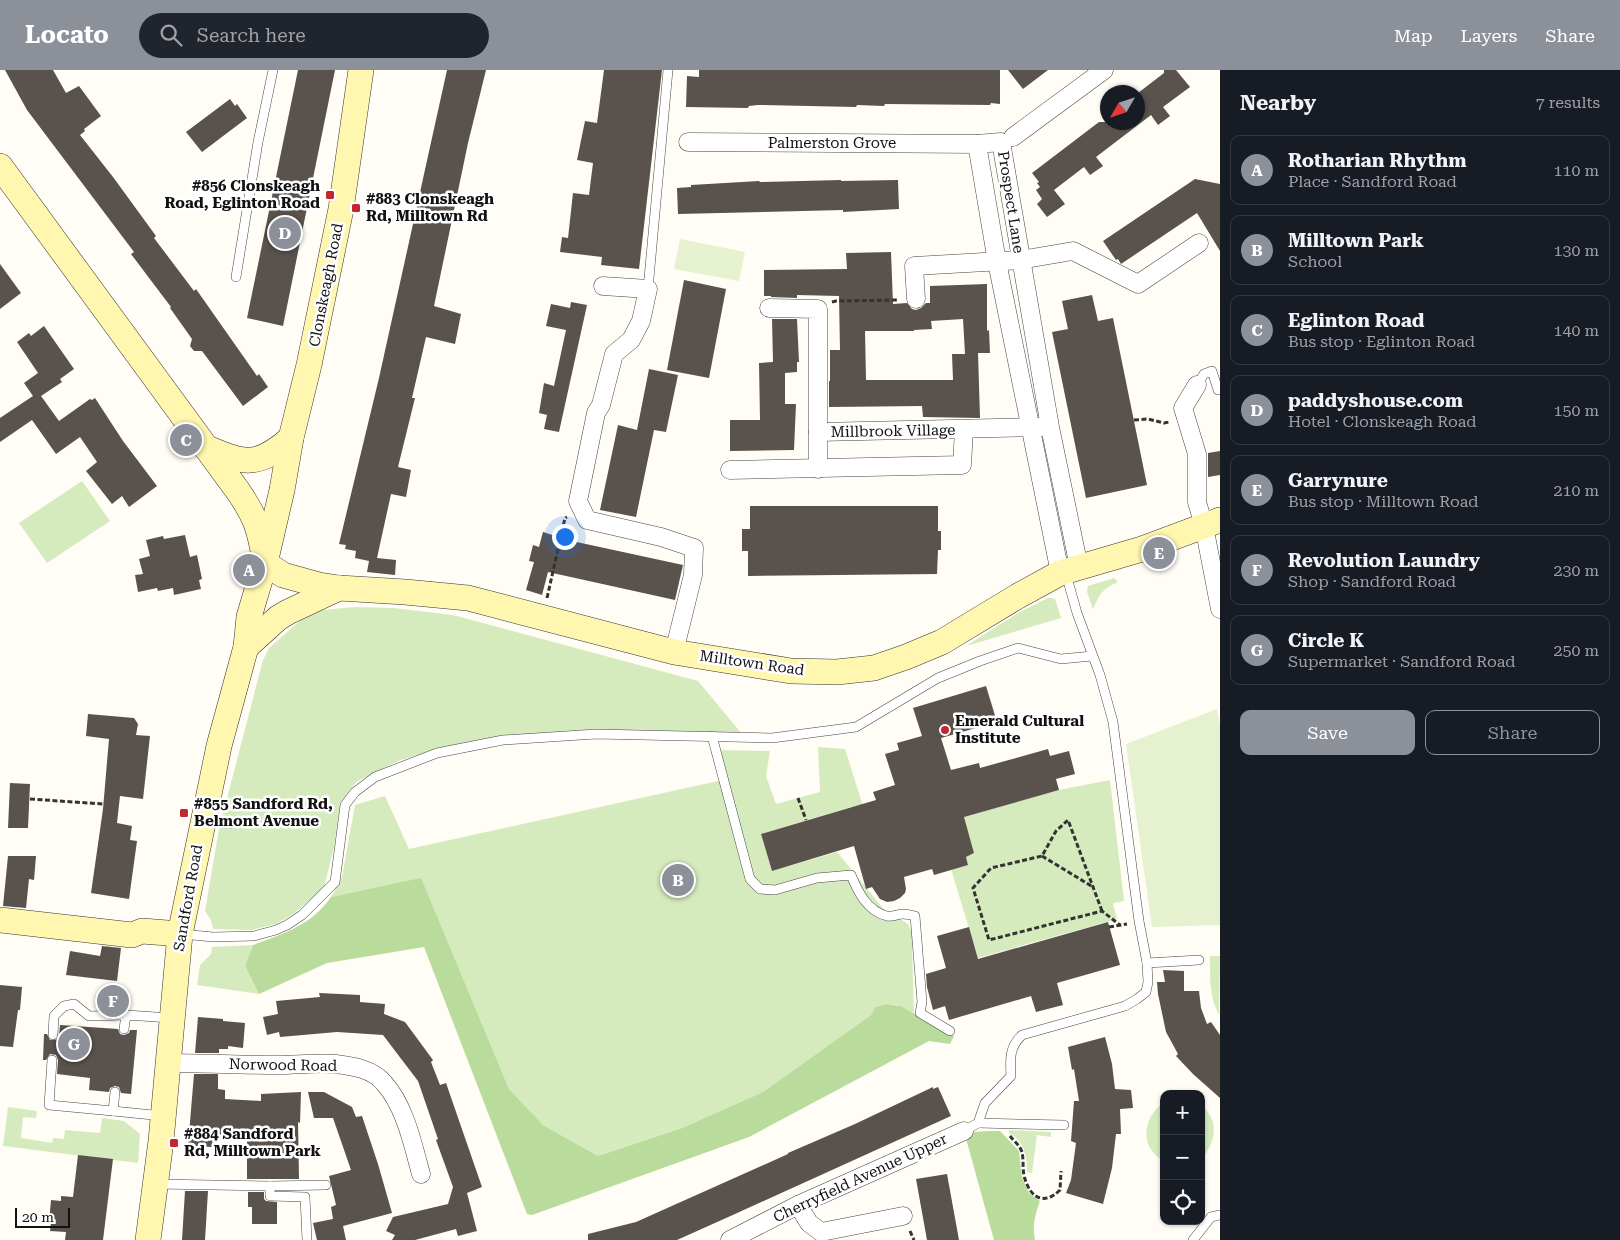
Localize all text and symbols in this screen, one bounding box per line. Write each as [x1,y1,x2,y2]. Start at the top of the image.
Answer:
search box [139,13,489,58]
text: Locato [25,21,109,49]
icon: search [157,21,185,49]
text: Search here [197,24,306,47]
text: Map [1394,25,1433,46]
text: Layers [1461,25,1517,46]
text: Share [1545,25,1595,46]
north arrow [1100,85,1145,130]
text: Nearby [1240,91,1316,115]
text: 7 results [1536,93,1600,112]
street label: Palmerston Grove [768,134,896,152]
text: Rotharian Rhythm [1288,149,1467,172]
street label: Prospect Lane [994,150,1028,254]
text: A [1251,161,1263,180]
text: 110 m [1553,161,1599,180]
text: Place · Sandford Road [1288,172,1457,191]
place label: #856 Clonskeagh Road, Eglinton Road [164,177,320,212]
marker: #856 Clonskeagh Road, Eglinton Road [324,189,336,201]
place label: #883 Clonskeagh Rd, Milltown Rd [366,190,494,225]
marker: #883 Clonskeagh Rd, Milltown Rd [350,202,362,214]
pin: D [269,214,301,252]
street label: Clonskeagh Road [305,221,347,348]
text: Milltown Park [1288,229,1424,252]
text: B [1251,241,1263,260]
text: 130 m [1553,241,1599,260]
text: School [1288,252,1342,271]
text: Eglinton Road [1288,309,1424,332]
text: C [1251,321,1263,340]
text: 140 m [1553,321,1599,340]
text: Bus stop · Eglinton Road [1288,332,1475,351]
text: paddyshouse.com [1288,389,1463,412]
text: D [1251,401,1263,420]
text: 150 m [1553,401,1599,420]
text: Hotel · Clonskeagh Road [1288,412,1477,431]
pin: C [170,421,202,459]
street label: Millbrook Village [830,421,956,441]
text: Garrynure [1288,469,1388,492]
text: E [1252,481,1262,500]
text: 210 m [1553,481,1599,500]
text: Bus stop · Milltown Road [1288,492,1478,511]
your location [552,524,578,550]
pin: E [1143,534,1175,572]
text: Revolution Laundry [1288,549,1480,572]
pin: A [233,551,265,589]
text: F [1252,561,1262,580]
text: 230 m [1553,561,1599,580]
text: Shop · Sandford Road [1288,572,1456,591]
text: Circle K [1288,629,1364,652]
text: G [1251,641,1263,660]
text: 250 m [1553,641,1599,660]
street label: Milltown Road [699,647,806,679]
text: Supermarket · Sandford Road [1288,652,1516,671]
button: Save [1240,710,1415,755]
button: Share [1425,710,1600,755]
place label: Emerald Cultural Institute [955,712,1084,747]
marker: Emerald Cultural Institute [939,724,951,736]
place label: #855 Sandford Rd, Belmont Avenue [194,795,333,830]
marker: #855 Sandford Rd, Belmont Avenue [178,807,190,819]
street label: Sandford Road [170,843,206,953]
pin: B [662,861,694,899]
pin: F [97,982,129,1020]
pin: G [58,1025,90,1063]
street label: Norwood Road [229,1055,338,1075]
map controls [1160,1090,1205,1225]
button: + [1160,1090,1205,1135]
place label: #884 Sandford Rd, Milltown Park [184,1125,322,1160]
street label: Cherryfield Avenue Upper [770,1130,950,1226]
button: − [1160,1135,1205,1180]
marker: #884 Sandford Rd, Milltown Park [168,1137,180,1149]
button: locate [1160,1180,1205,1225]
scale bar [15,1205,70,1228]
text: 20 m [22,1209,54,1225]

